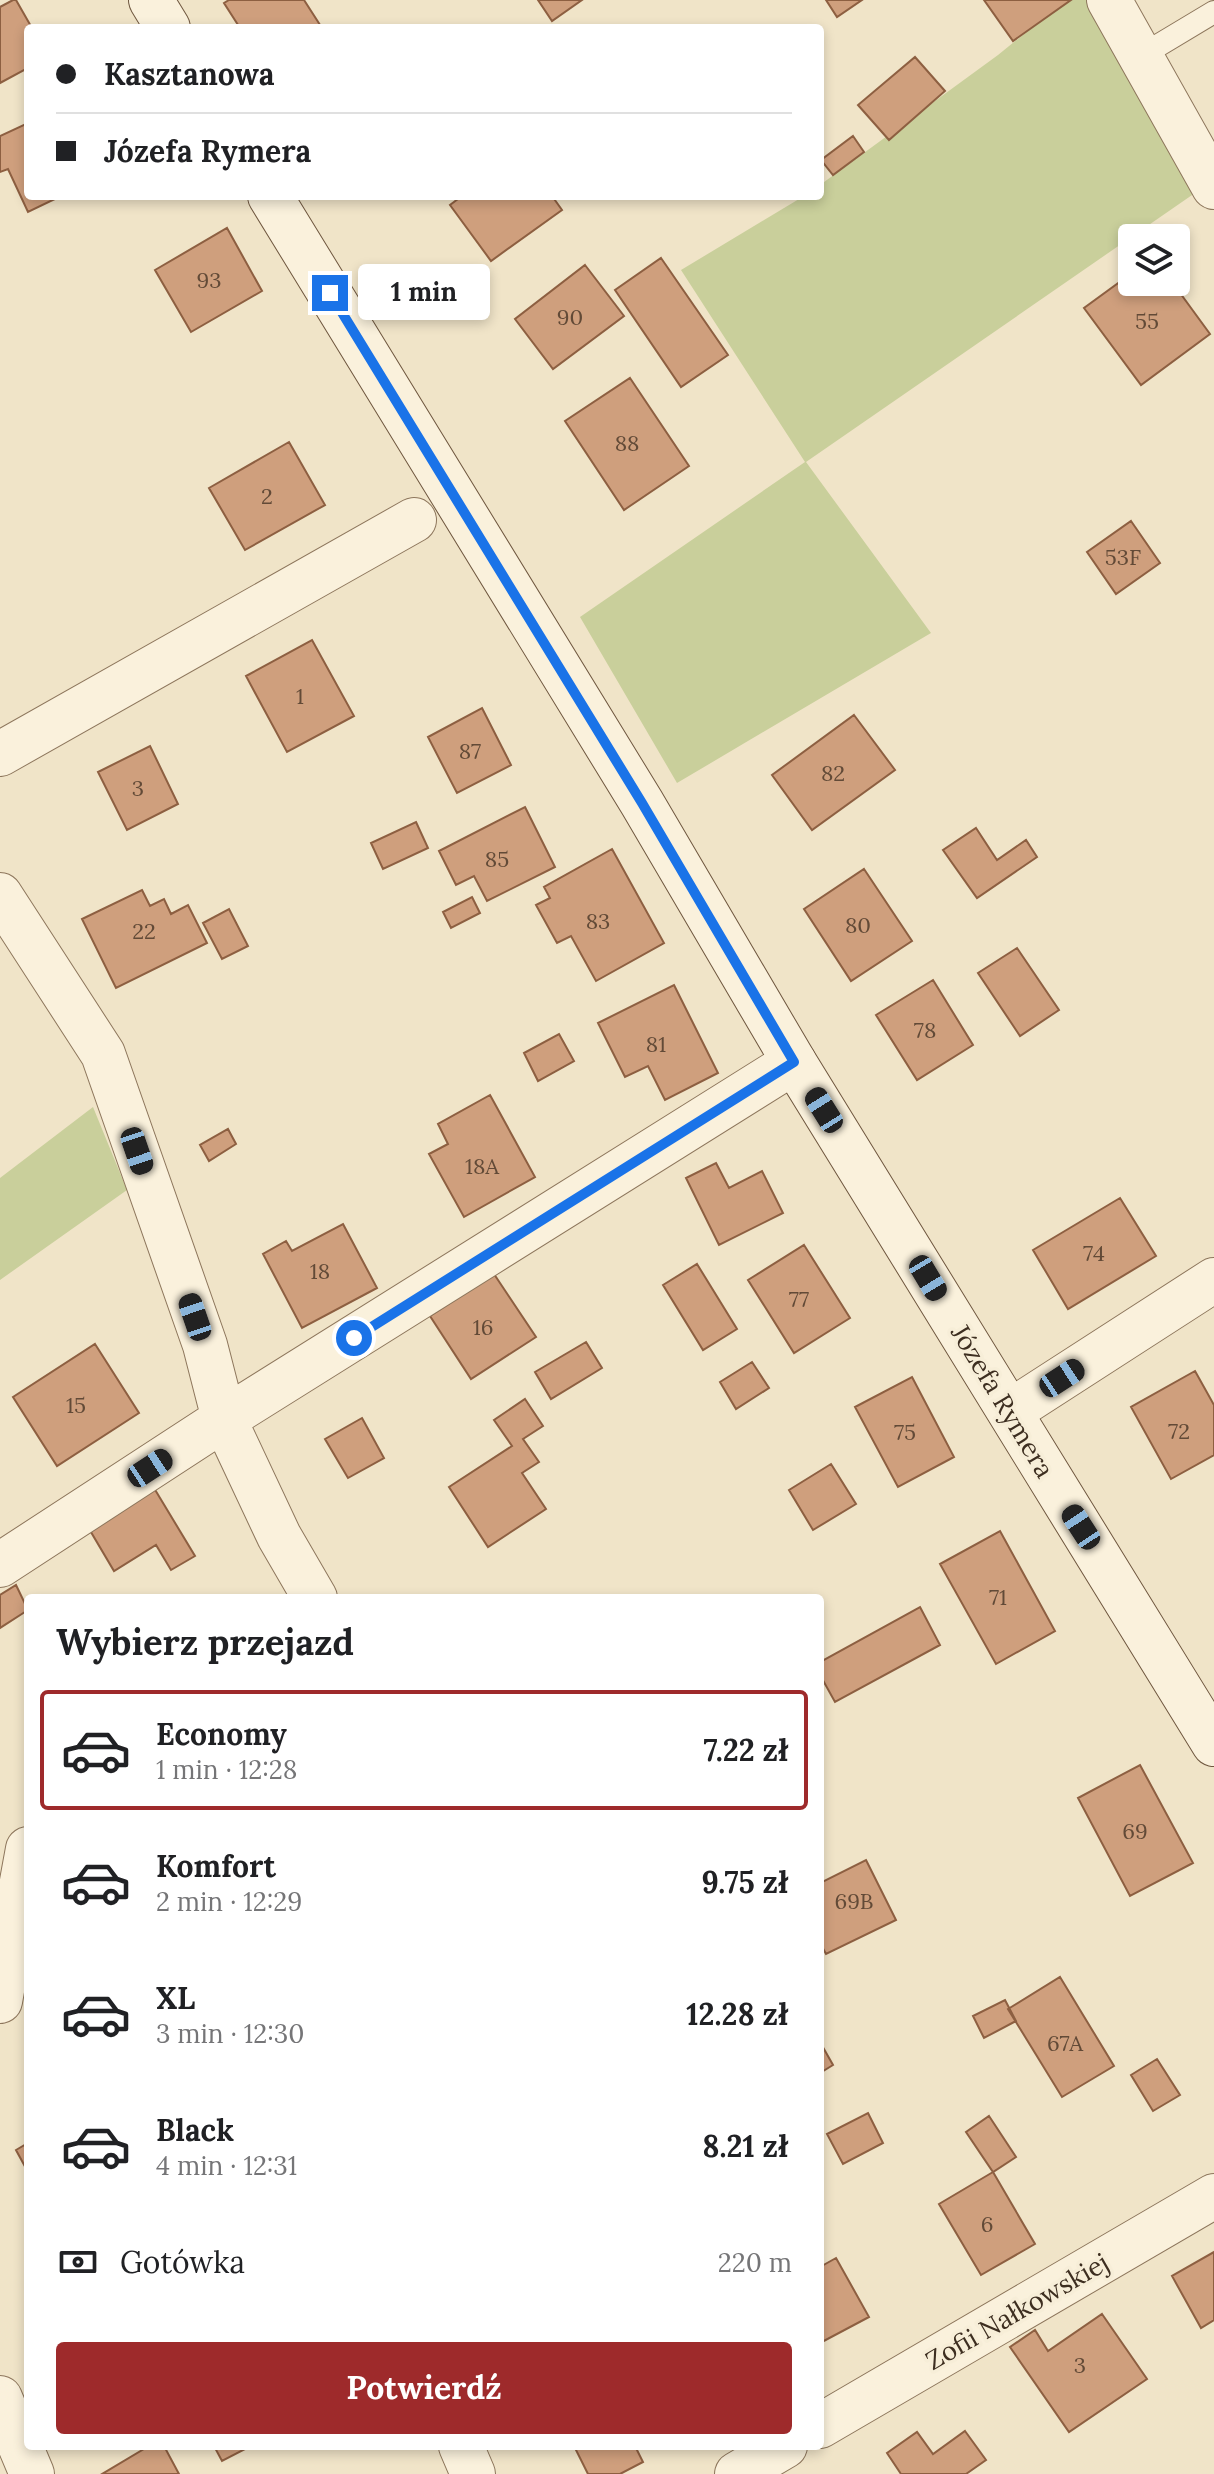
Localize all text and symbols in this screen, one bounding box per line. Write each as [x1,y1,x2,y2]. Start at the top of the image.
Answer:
text: Kasztanowa [104,55,275,93]
text: Józefa Rymera [104,132,311,170]
map controls [1118,224,1190,296]
button: layers [1118,224,1190,296]
callout: 1 min [358,265,490,321]
house number: 93 [197,266,221,294]
route end [312,275,348,311]
text: 1 min [391,275,457,308]
house number: 90 [557,303,583,331]
house number: 55 [1135,307,1159,335]
house number: 88 [615,429,639,457]
house number: 2 [261,482,273,510]
house number: 53F [1105,543,1141,571]
house number: 1 [296,682,304,710]
house number: 87 [459,737,481,765]
house number: 82 [821,759,845,787]
house number: 3 [132,774,144,802]
house number: 85 [485,845,509,873]
house number: 83 [586,907,610,935]
house number: 80 [845,911,871,939]
house number: 22 [132,917,156,945]
house number: 78 [914,1016,936,1044]
house number: 81 [646,1030,666,1058]
car [801,1083,847,1137]
car [118,1124,156,1178]
house number: 18A [465,1152,500,1180]
house number: 74 [1083,1239,1105,1267]
car [905,1251,951,1305]
house number: 18 [310,1257,330,1285]
house number: 77 [789,1285,809,1313]
car [176,1290,214,1344]
house number: 16 [473,1313,493,1341]
street label: Józefa Rymera [944,1318,1062,1484]
route start [336,1320,372,1356]
car [1035,1355,1089,1401]
house number: 15 [66,1391,86,1419]
house number: 72 [1168,1417,1190,1445]
house number: 75 [894,1418,916,1446]
car [123,1445,177,1491]
car [1058,1500,1104,1554]
house number: 71 [989,1583,1007,1611]
text: Wybierz przejazd [56,1619,354,1665]
icon: car [60,1714,132,1786]
text: Economy [156,1715,287,1753]
text: 7.22 zł [704,1731,788,1769]
text: 1 min · 12:28 [156,1753,297,1786]
house number: 69 [1122,1817,1148,1845]
icon: car [60,1846,132,1918]
text: Komfort [156,1847,276,1885]
text: 9.75 zł [701,1863,788,1901]
text: 2 min · 12:29 [156,1885,302,1918]
house number: 69B [834,1887,874,1915]
icon: car [60,1978,132,2050]
text: XL [156,1979,195,2017]
text: 12.28 zł [686,1995,788,2033]
text: 3 min · 12:30 [156,2017,304,2050]
house number: 67A [1047,2029,1084,2057]
icon: car [60,2110,132,2182]
text: Black [156,2111,234,2149]
text: 8.21 zł [702,2127,788,2165]
text: 4 min · 12:31 [156,2149,297,2182]
house number: 6 [981,2210,993,2238]
icon: cash [56,2240,100,2284]
text: Gotówka [120,2243,245,2281]
street label: Zofii Nałkowskiej [920,2245,1114,2377]
text: 220 m [718,2246,792,2279]
button: Potwierdź [56,2342,792,2434]
house number: 3 [1074,2351,1086,2379]

